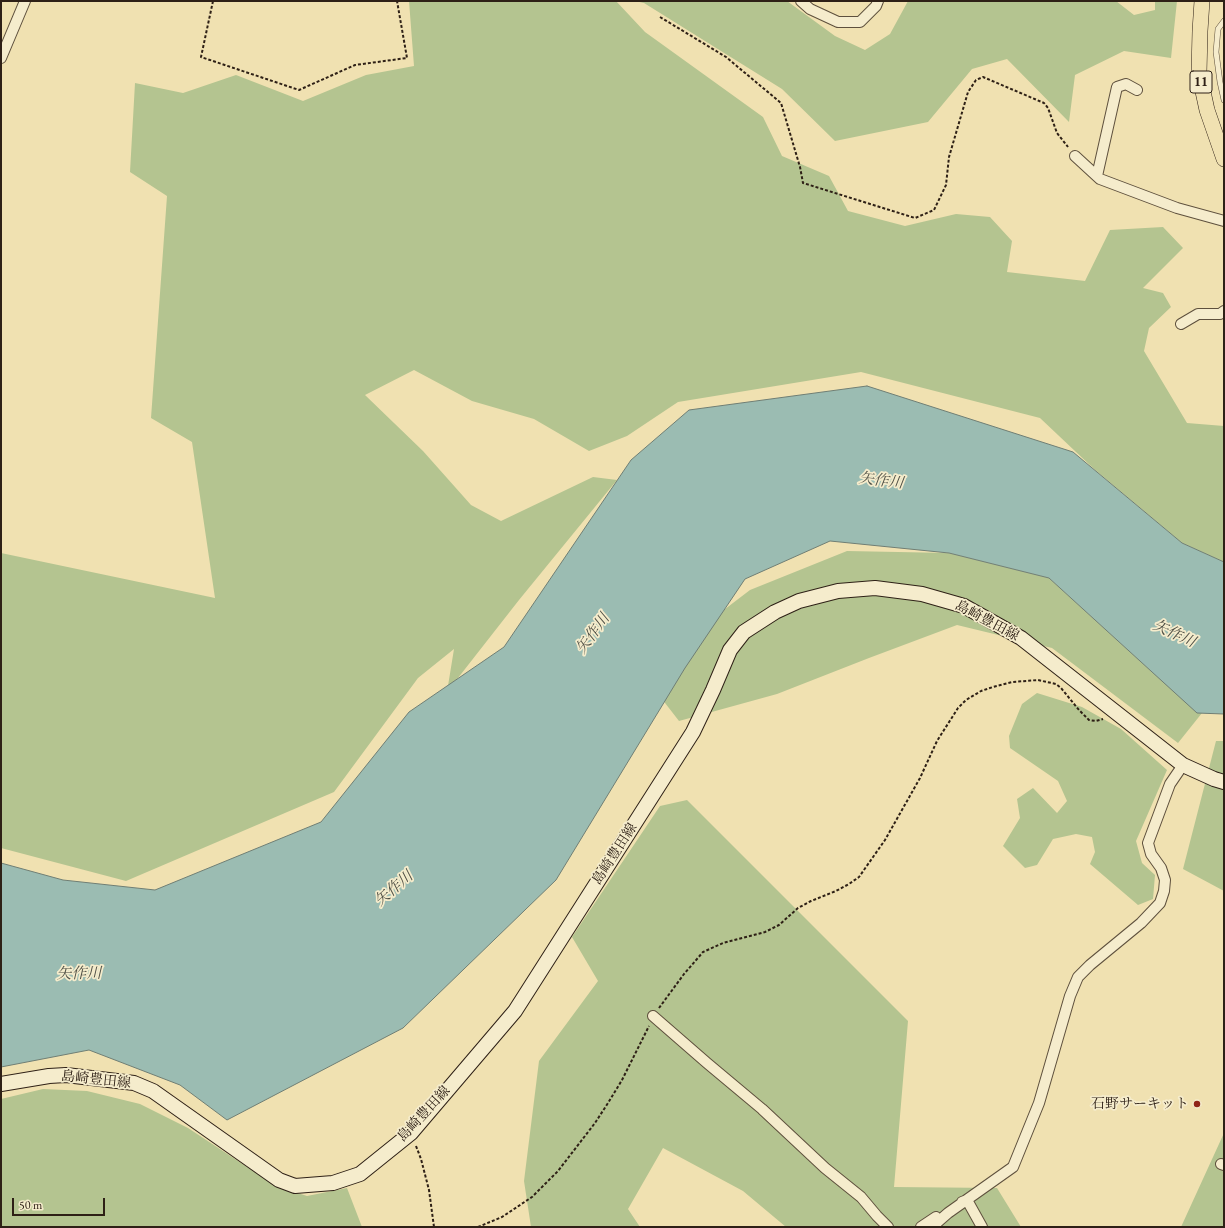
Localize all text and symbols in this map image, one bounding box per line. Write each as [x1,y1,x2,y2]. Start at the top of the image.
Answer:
road number: 11 [1190,71,1212,93]
water label: 矢作川 [858,469,904,493]
street label: 島崎豊田線 [952,597,1022,645]
water label: 矢作川 [572,611,614,657]
water label: 矢作川 [1150,616,1198,652]
street label: 島崎豊田線 [589,820,641,888]
water label: 矢作川 [371,867,417,911]
water label: 矢作川 [56,965,102,983]
street label: 島崎豊田線 [60,1068,132,1092]
street label: 島崎豊田線 [394,1083,454,1145]
place label: 石野サーキット [1091,1096,1189,1112]
marker: 石野サーキット [1192,1099,1202,1109]
scale bar [14,1190,107,1216]
text: 50 m [19,1197,42,1213]

